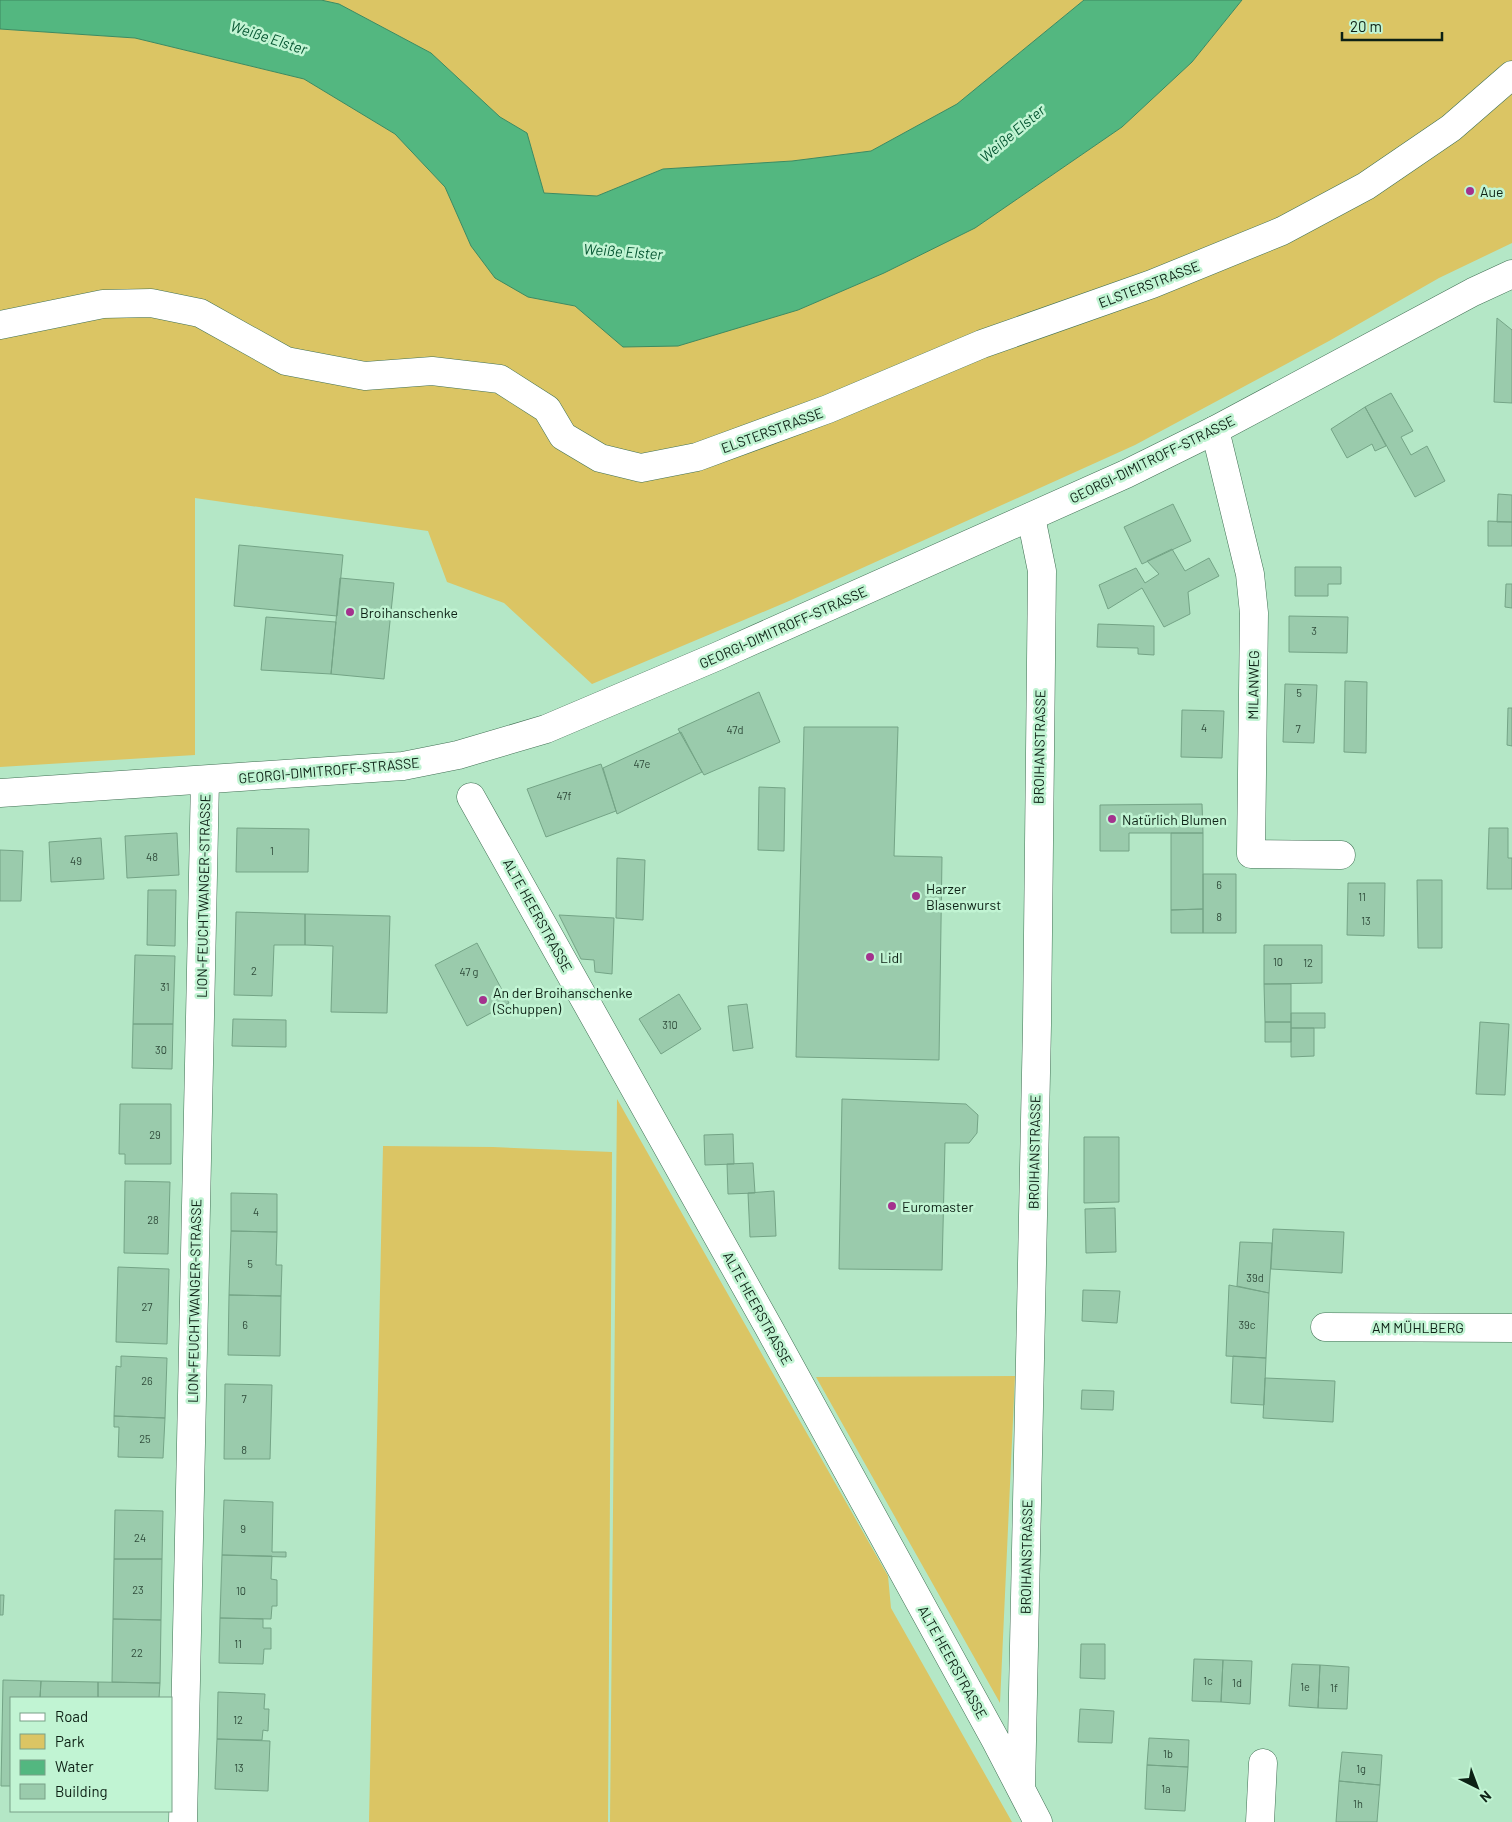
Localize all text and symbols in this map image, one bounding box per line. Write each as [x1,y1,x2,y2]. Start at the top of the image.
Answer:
scale bar [1342,10,1442,42]
water label: Weiße Elster [228,16,310,58]
text: 20 m [1350,17,1382,35]
water label: Weiße Elster [976,100,1049,165]
place label: Aue [1480,183,1503,200]
marker: Aue [1464,185,1476,197]
water label: Weiße Elster [583,239,664,263]
street label: ELSTERSTRASSE [1096,257,1202,311]
street label: ELSTERSTRASSE [719,404,825,456]
street label: GEORGI-DIMITROFF-STRASSE [1067,412,1237,506]
street label: GEORGI-DIMITROFF-STRASSE [696,582,870,672]
place label: Broihanschenke [360,604,458,621]
marker: Broihanschenke [344,606,356,618]
house number: 3 [1311,624,1317,637]
street label: MILANWEG [1244,650,1262,720]
house number: 5 [1296,686,1302,699]
street label: BROIHANSTRASSE [1030,690,1048,804]
house number: 4 [1201,721,1207,734]
house number: 7 [1295,722,1301,735]
house number: 47d [727,723,743,736]
street label: GEORGI-DIMITROFF-STRASSE [238,754,420,786]
house number: 47e [634,757,651,770]
house number: 47f [557,789,572,802]
street label: LION-FEUCHTWANGER-STRASSE [193,794,213,998]
place label: Natürlich Blumen [1122,811,1227,828]
marker: Natürlich Blumen [1106,813,1118,825]
house number: 1 [270,844,274,857]
house number: 48 [146,850,158,863]
house number: 49 [70,854,82,867]
street label: ALTE HEERSTRASSE [500,855,576,975]
house number: 6 [1216,878,1222,891]
place label: Harzer Blasenwurst [926,880,1001,913]
marker: Harzer Blasenwurst [910,890,922,902]
house number: 11 [1358,890,1366,903]
house number: 8 [1216,910,1222,923]
house number: 13 [1361,914,1371,927]
place label: Lidl [880,949,902,966]
marker: Lidl [864,951,876,963]
house number: 10 [1273,955,1283,968]
house number: 12 [1303,956,1313,969]
house number: 2 [251,964,257,977]
house number: 47 g [459,965,479,978]
house number: 31 [160,980,170,993]
place label: An der Broihanschenke (Schuppen) [492,984,633,1017]
marker: An der Broihanschenke (Schuppen) [477,994,489,1006]
house number: 310 [662,1018,678,1031]
house number: 30 [155,1043,167,1056]
street label: BROIHANSTRASSE [1025,1095,1043,1209]
house number: 29 [149,1128,161,1141]
place label: Euromaster [902,1198,974,1215]
street label: LION-FEUCHTWANGER-STRASSE [184,1199,204,1403]
marker: Euromaster [886,1200,898,1212]
house number: 4 [253,1205,259,1218]
house number: 28 [147,1213,159,1226]
street label: ALTE HEERSTRASSE [720,1248,796,1368]
house number: 5 [247,1257,253,1270]
house number: 39d [1246,1271,1264,1284]
house number: 27 [141,1300,153,1313]
house number: 6 [242,1318,248,1331]
house number: 39c [1238,1318,1256,1331]
street label: AM MÜHLBERG [1372,1319,1464,1336]
house number: 26 [141,1374,153,1387]
house number: 7 [241,1392,247,1405]
house number: 25 [139,1432,151,1445]
house number: 8 [241,1443,247,1456]
street label: BROIHANSTRASSE [1017,1500,1035,1614]
house number: 9 [240,1522,246,1535]
house number: 24 [134,1531,146,1544]
house number: 23 [132,1583,144,1596]
house number: 10 [236,1584,246,1597]
street label: ALTE HEERSTRASSE [915,1602,991,1722]
house number: 11 [234,1637,242,1650]
house number: 22 [131,1646,143,1659]
house number: 1c [1203,1674,1213,1687]
house number: 1d [1232,1676,1242,1689]
house number: 1e [1300,1680,1310,1693]
house number: 1f [1330,1681,1338,1694]
legend [10,1697,172,1812]
text: Road [55,1707,88,1725]
house number: 12 [233,1713,243,1726]
text: Park [55,1732,85,1750]
house number: 1b [1163,1747,1173,1760]
text: Water [55,1757,94,1775]
house number: 13 [234,1761,244,1774]
house number: 1g [1356,1762,1366,1775]
north arrow [1452,1762,1502,1812]
text: Building [55,1782,108,1800]
house number: 1a [1161,1782,1171,1795]
text: N [1477,1788,1495,1806]
house number: 1h [1353,1797,1363,1810]

